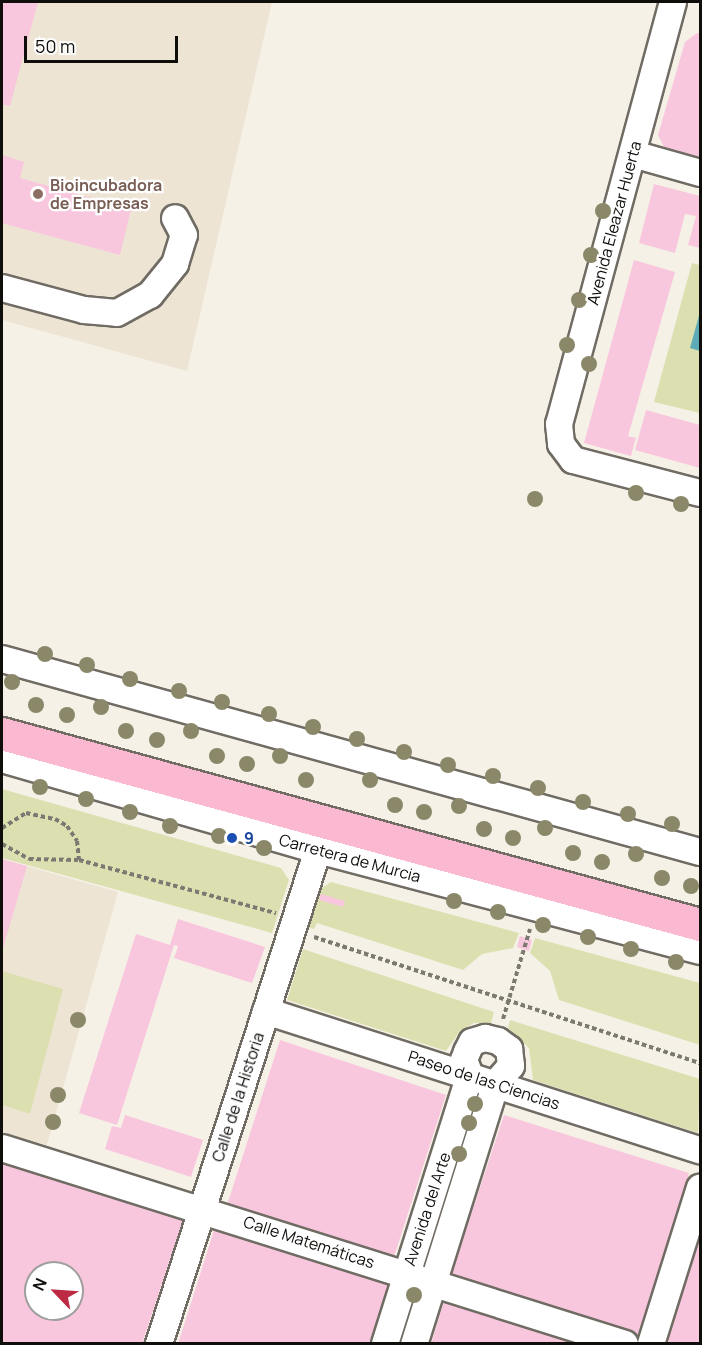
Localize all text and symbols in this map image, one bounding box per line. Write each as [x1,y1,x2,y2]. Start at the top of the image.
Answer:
scale bar [27,24,182,62]
text: 50 m [35,34,75,58]
street label: Avenida Eleazar Huerta [583,139,645,307]
place label: Bioincubadora de Empresas [50,175,162,213]
marker: Bioincubadora de Empresas [31,187,45,201]
place label: 9 [244,828,254,848]
street label: Carretera de Murcia [277,830,423,886]
marker: 9 [225,831,239,845]
street label: Calle de la Historia [208,1030,268,1164]
street label: Paseo de las Ciencias [406,1046,562,1114]
street label: Avenida del Arte [400,1150,454,1268]
street label: Calle Matemáticas [241,1212,377,1272]
north arrow [24,1261,84,1321]
text: N [27,1274,52,1294]

